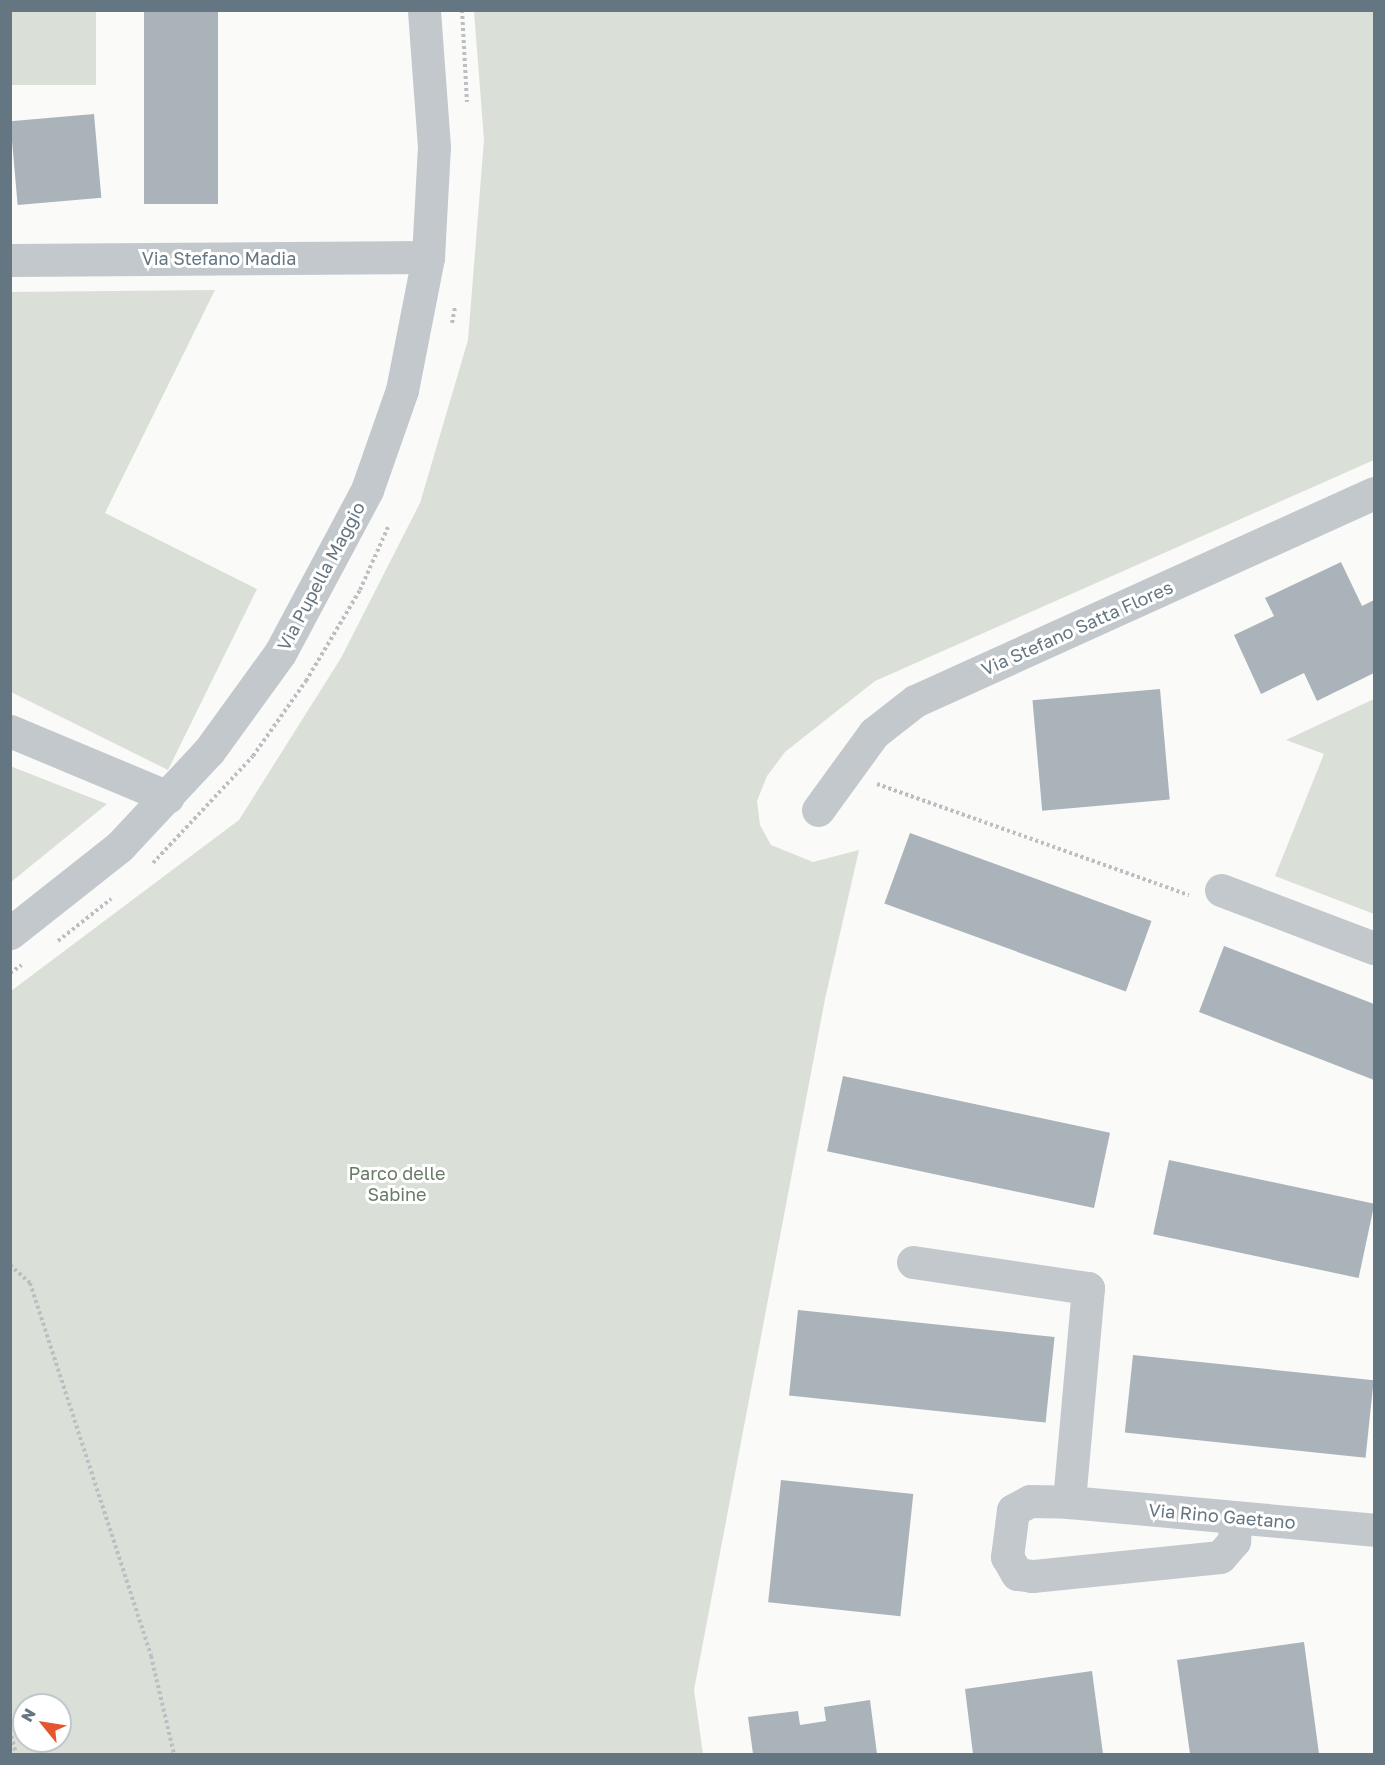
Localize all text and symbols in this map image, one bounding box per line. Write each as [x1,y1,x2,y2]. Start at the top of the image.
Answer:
street label: Via Stefano Madia [142,247,296,269]
street label: Via Pupella Maggio [273,498,369,654]
street label: Via Stefano Satta Flores [978,576,1176,680]
park label: Parco delle Sabine [348,1163,446,1206]
street label: Via Rino Gaetano [1148,1499,1296,1533]
north arrow [12,1693,72,1753]
text: N [16,1705,40,1725]

